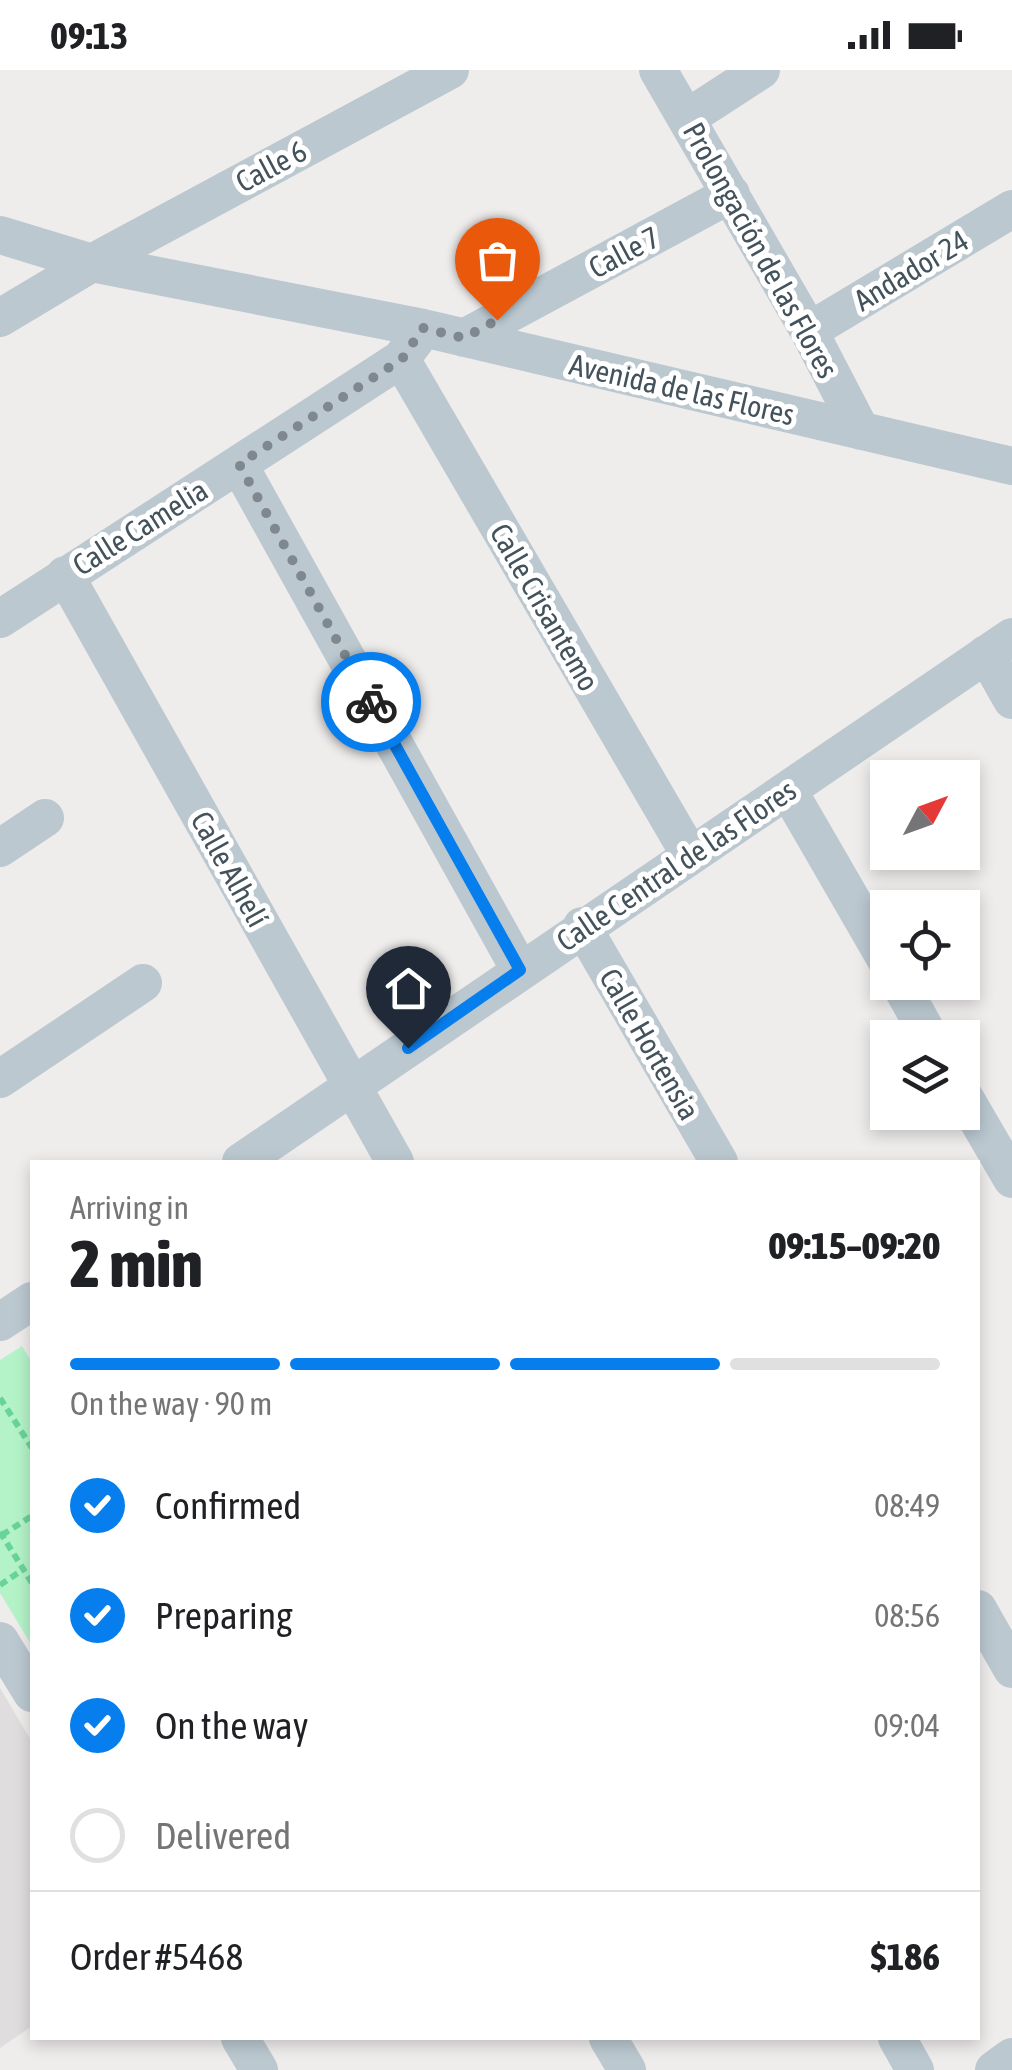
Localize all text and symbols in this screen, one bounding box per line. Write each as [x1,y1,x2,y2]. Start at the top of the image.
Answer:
text: 09:13 [50,14,128,57]
street label: Prolongación de las Flores [677,117,845,383]
street label: Calle 6 [230,133,312,199]
pin [455,218,540,321]
street label: Calle 7 [583,219,665,285]
street label: Andador 24 [848,223,974,317]
icon: bag [470,233,525,288]
street label: Avenida de las Flores [566,347,798,431]
street label: Calle Camelia [66,472,214,582]
street label: Calle Crisantemo [484,518,606,696]
courier [321,652,421,752]
icon: bike [344,675,399,730]
north arrow [870,760,980,870]
map controls [870,760,980,1130]
street label: Calle Central de las Flores [550,772,802,958]
street label: Calle Alhelí [184,805,276,933]
button: locate [870,890,980,1000]
pin [366,946,451,1049]
icon: home [381,961,436,1016]
street label: Calle Hortensia [593,962,707,1126]
button: layers [870,1020,980,1130]
text: Arriving in [70,1189,189,1226]
text: 09:15–09:20 [768,1224,940,1267]
text: 2 min [70,1226,203,1301]
text: On the way · 90 m [70,1385,272,1422]
icon: check [70,1478,125,1533]
text: Confirmed [155,1484,301,1527]
text: 08:49 [874,1487,940,1524]
icon: check [70,1588,125,1643]
text: Preparing [155,1594,293,1637]
text: 08:56 [874,1597,940,1634]
icon: check [70,1698,125,1753]
text: On the way [155,1704,308,1747]
text: 09:04 [874,1707,940,1744]
text: Delivered [155,1814,291,1857]
text: Order #5468 [70,1935,243,1978]
text: $186 [870,1935,940,1978]

